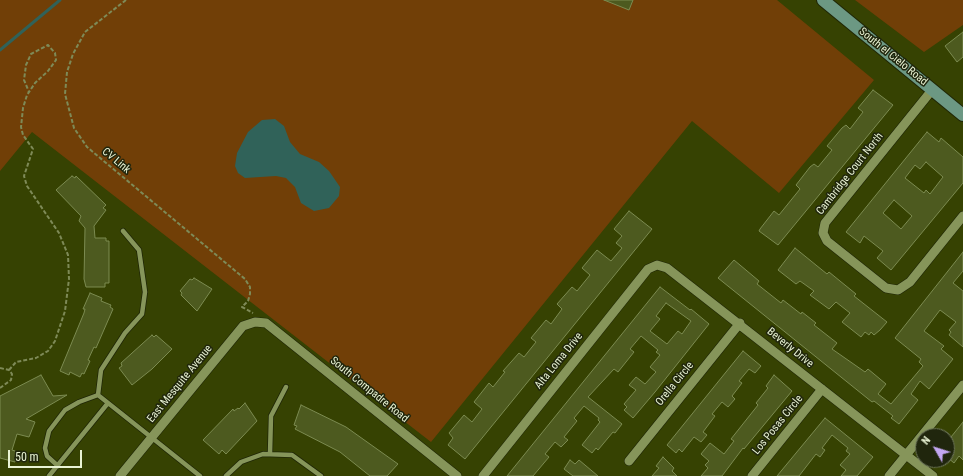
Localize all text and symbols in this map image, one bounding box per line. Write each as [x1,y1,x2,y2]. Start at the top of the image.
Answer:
street label: South el Cielo Road [856,25,930,89]
street label: Cambridge Court North [814,130,886,218]
street label: CV Link [99,145,133,177]
street label: Beverly Drive [764,325,816,371]
street label: Alta Loma Drive [532,330,586,392]
street label: East Mesquite Avenue [145,343,215,425]
street label: South Compadre Road [327,354,411,426]
street label: Orella Circle [653,359,697,409]
street label: Los Posas Circle [750,393,806,457]
north arrow [915,428,955,468]
text: N [919,434,933,447]
scale bar [10,442,84,468]
text: 50 m [15,450,39,464]

